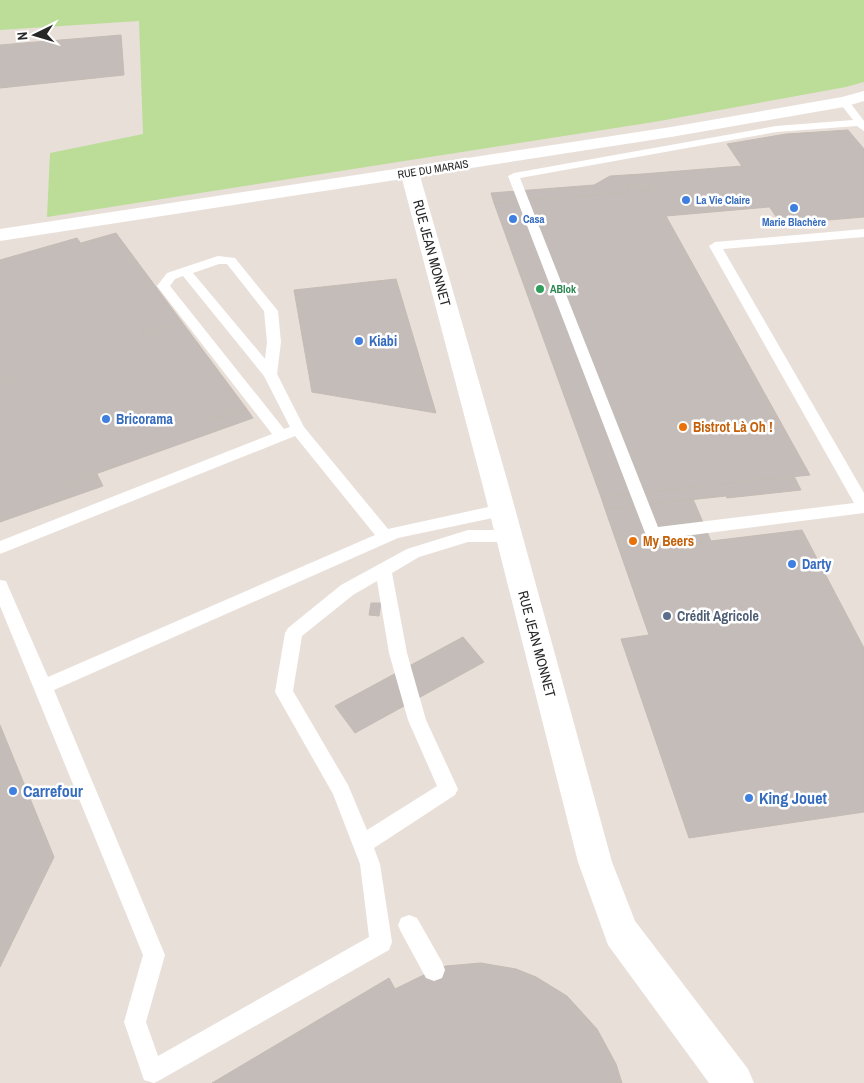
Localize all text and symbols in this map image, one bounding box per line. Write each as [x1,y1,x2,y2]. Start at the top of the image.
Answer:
north arrow [10,10,60,60]
text: N [13,31,31,41]
street label: RUE DU MARAIS [397,156,469,182]
place label: La Vie Claire [696,193,750,207]
marker: La Vie Claire [680,194,692,206]
street label: RUE JEAN MONNET [409,198,455,308]
marker: Marie Blachère [788,202,800,214]
place label: Casa [523,212,545,226]
marker: Casa [507,213,519,225]
place label: Marie Blachère [762,215,826,229]
place label: ABlok [550,282,577,296]
marker: ABlok [534,283,546,295]
place label: Kiabi [369,332,397,350]
marker: Kiabi [353,335,365,347]
place label: Bricorama [116,410,173,428]
marker: Bricorama [100,413,112,425]
place label: Bistrot Là Oh ! [693,418,773,436]
marker: Bistrot Là Oh ! [677,421,689,433]
place label: My Beers [643,532,694,550]
marker: My Beers [627,535,639,547]
place label: Darty [802,555,832,573]
marker: Darty [786,558,798,570]
street label: RUE JEAN MONNET [514,589,560,699]
place label: Crédit Agricole [677,607,759,625]
marker: Crédit Agricole [661,610,673,622]
place label: Carrefour [23,780,84,802]
marker: Carrefour [7,785,19,797]
place label: King Jouet [759,787,827,809]
marker: King Jouet [743,792,755,804]

